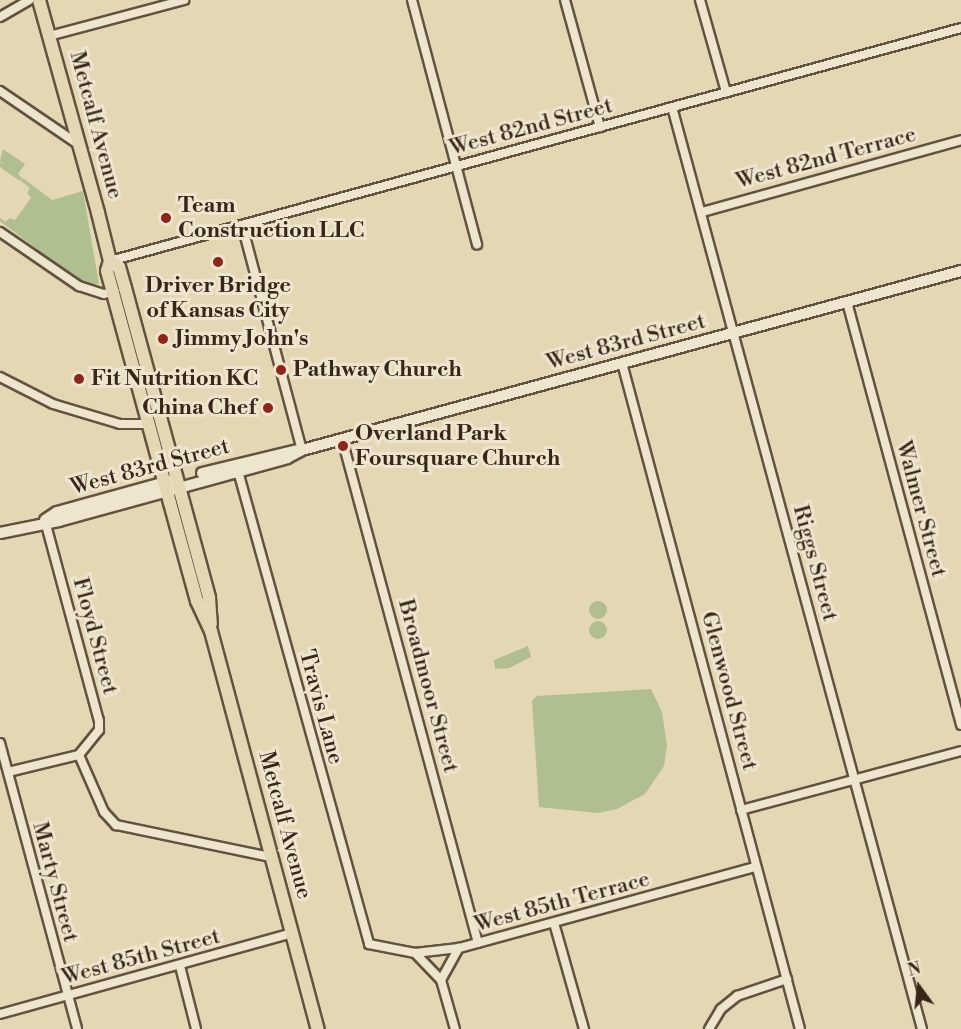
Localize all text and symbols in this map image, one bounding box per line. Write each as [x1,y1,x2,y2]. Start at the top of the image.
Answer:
street label: Metcalf Avenue [64,48,128,202]
street label: West 82nd Street [447,93,615,161]
street label: West 82nd Terrace [733,121,919,195]
place label: Team Construction LLC [178,192,364,243]
marker: Team Construction LLC [159,211,173,225]
marker: Driver Bridge of Kansas City [211,255,225,269]
place label: Driver Bridge of Kansas City [145,272,291,324]
street label: West 83rd Street [544,308,708,376]
place label: Jimmy John's [175,326,308,352]
marker: Jimmy John's [156,332,170,346]
place label: Pathway Church [293,357,462,383]
marker: Pathway Church [274,363,288,377]
place label: Fit Nutrition KC [91,366,258,392]
marker: Fit Nutrition KC [72,372,86,386]
place label: China Chef [142,395,256,421]
marker: China Chef [261,401,275,415]
place label: Overland Park Foursquare Church [355,420,560,472]
street label: West 83rd Street [68,433,232,501]
street label: Walmer Street [890,438,952,580]
marker: Overland Park Foursquare Church [336,439,350,453]
street label: Riggs Street [787,502,843,624]
street label: Floyd Street [67,575,123,697]
street label: Broadmoor Street [392,596,464,776]
street label: Glenwood Street [695,609,763,773]
street label: Travis Lane [293,647,349,767]
street label: Metcalf Avenue [253,748,317,902]
street label: Marty Street [26,819,84,945]
street label: West 85th Terrace [471,866,653,938]
street label: West 85th Street [59,923,223,991]
north arrow [889,957,949,1017]
text: N [906,958,923,981]

